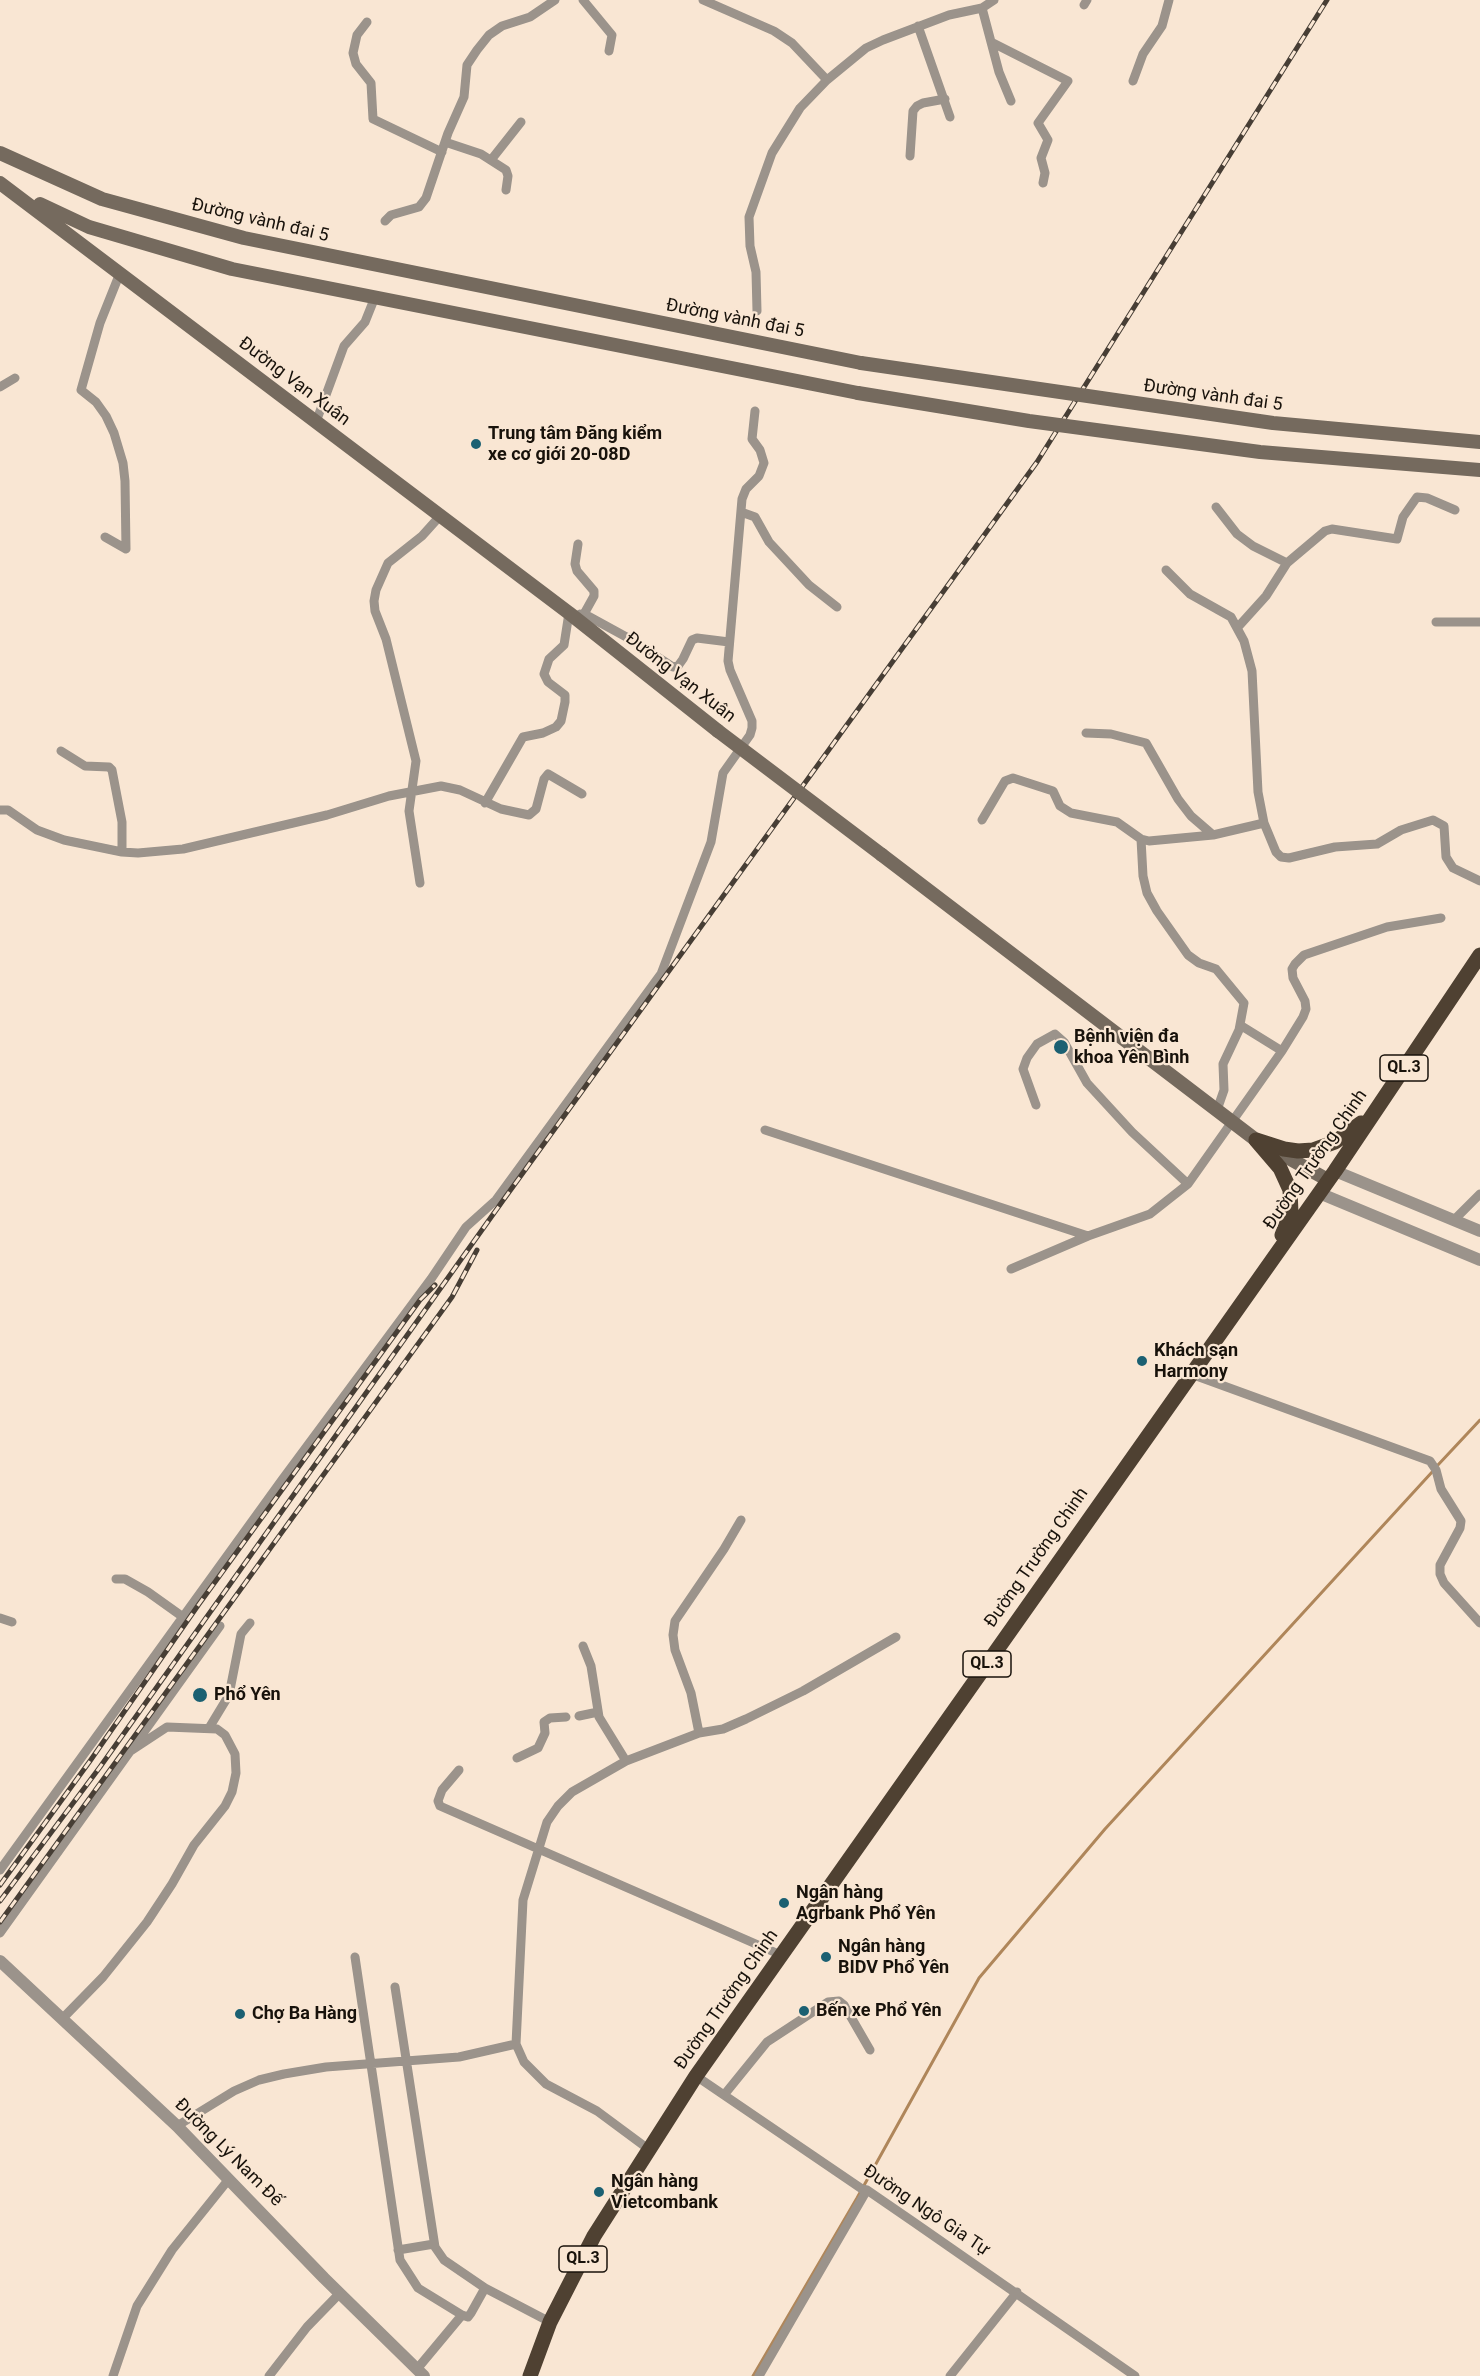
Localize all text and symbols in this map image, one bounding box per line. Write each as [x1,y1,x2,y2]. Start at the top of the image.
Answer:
street label: Đường vành đai 5 [189,195,331,247]
street label: Đường vành đai 5 [664,295,806,343]
street label: Đường Vạn Xuân [234,333,354,431]
street label: Đường vành đai 5 [1142,376,1284,416]
place label: Trung tâm Đăng kiểm xe cơ giới 20-08D [488,423,662,466]
marker: Trung tâm Đăng kiểm xe cơ giới 20-08D [469,437,483,451]
street label: Đường Vạn Xuân [621,628,739,728]
place label: Bệnh viện đa khoa Yên Bình [1074,1026,1189,1068]
marker: Bệnh viện đa khoa Yên Bình [1052,1038,1070,1056]
road number: QL.3 [1380,1055,1428,1081]
street label: Đường Trường Chinh [1260,1086,1372,1234]
place label: Khách sạn Harmony [1154,1340,1238,1382]
marker: Khách sạn Harmony [1135,1354,1149,1368]
street label: Đường Trường Chinh [981,1484,1093,1632]
road number: QL.3 [963,1651,1011,1677]
place label: Phổ Yên [214,1684,281,1706]
marker: Phổ Yên [191,1686,209,1704]
place label: Ngân hàng Agrbank Phổ Yên [796,1882,936,1924]
marker: Ngân hàng Agrbank Phổ Yên [777,1896,791,1910]
street label: Đường Trường Chinh [671,1926,783,2074]
place label: Ngân hàng BIDV Phổ Yên [838,1936,949,1978]
marker: Ngân hàng BIDV Phổ Yên [819,1950,833,1964]
place label: Bến xe Phổ Yên [816,2000,942,2022]
place label: Chợ Ba Hàng [252,2003,357,2025]
marker: Bến xe Phổ Yên [797,2004,811,2018]
marker: Chợ Ba Hàng [233,2007,247,2021]
street label: Đường Lý Nam Đế [169,2094,287,2212]
street label: Đường Ngô Gia Tự [859,2161,993,2261]
place label: Ngân hàng Vietcombank [611,2171,718,2214]
marker: Ngân hàng Vietcombank [592,2185,606,2199]
road number: QL.3 [559,2246,607,2272]

